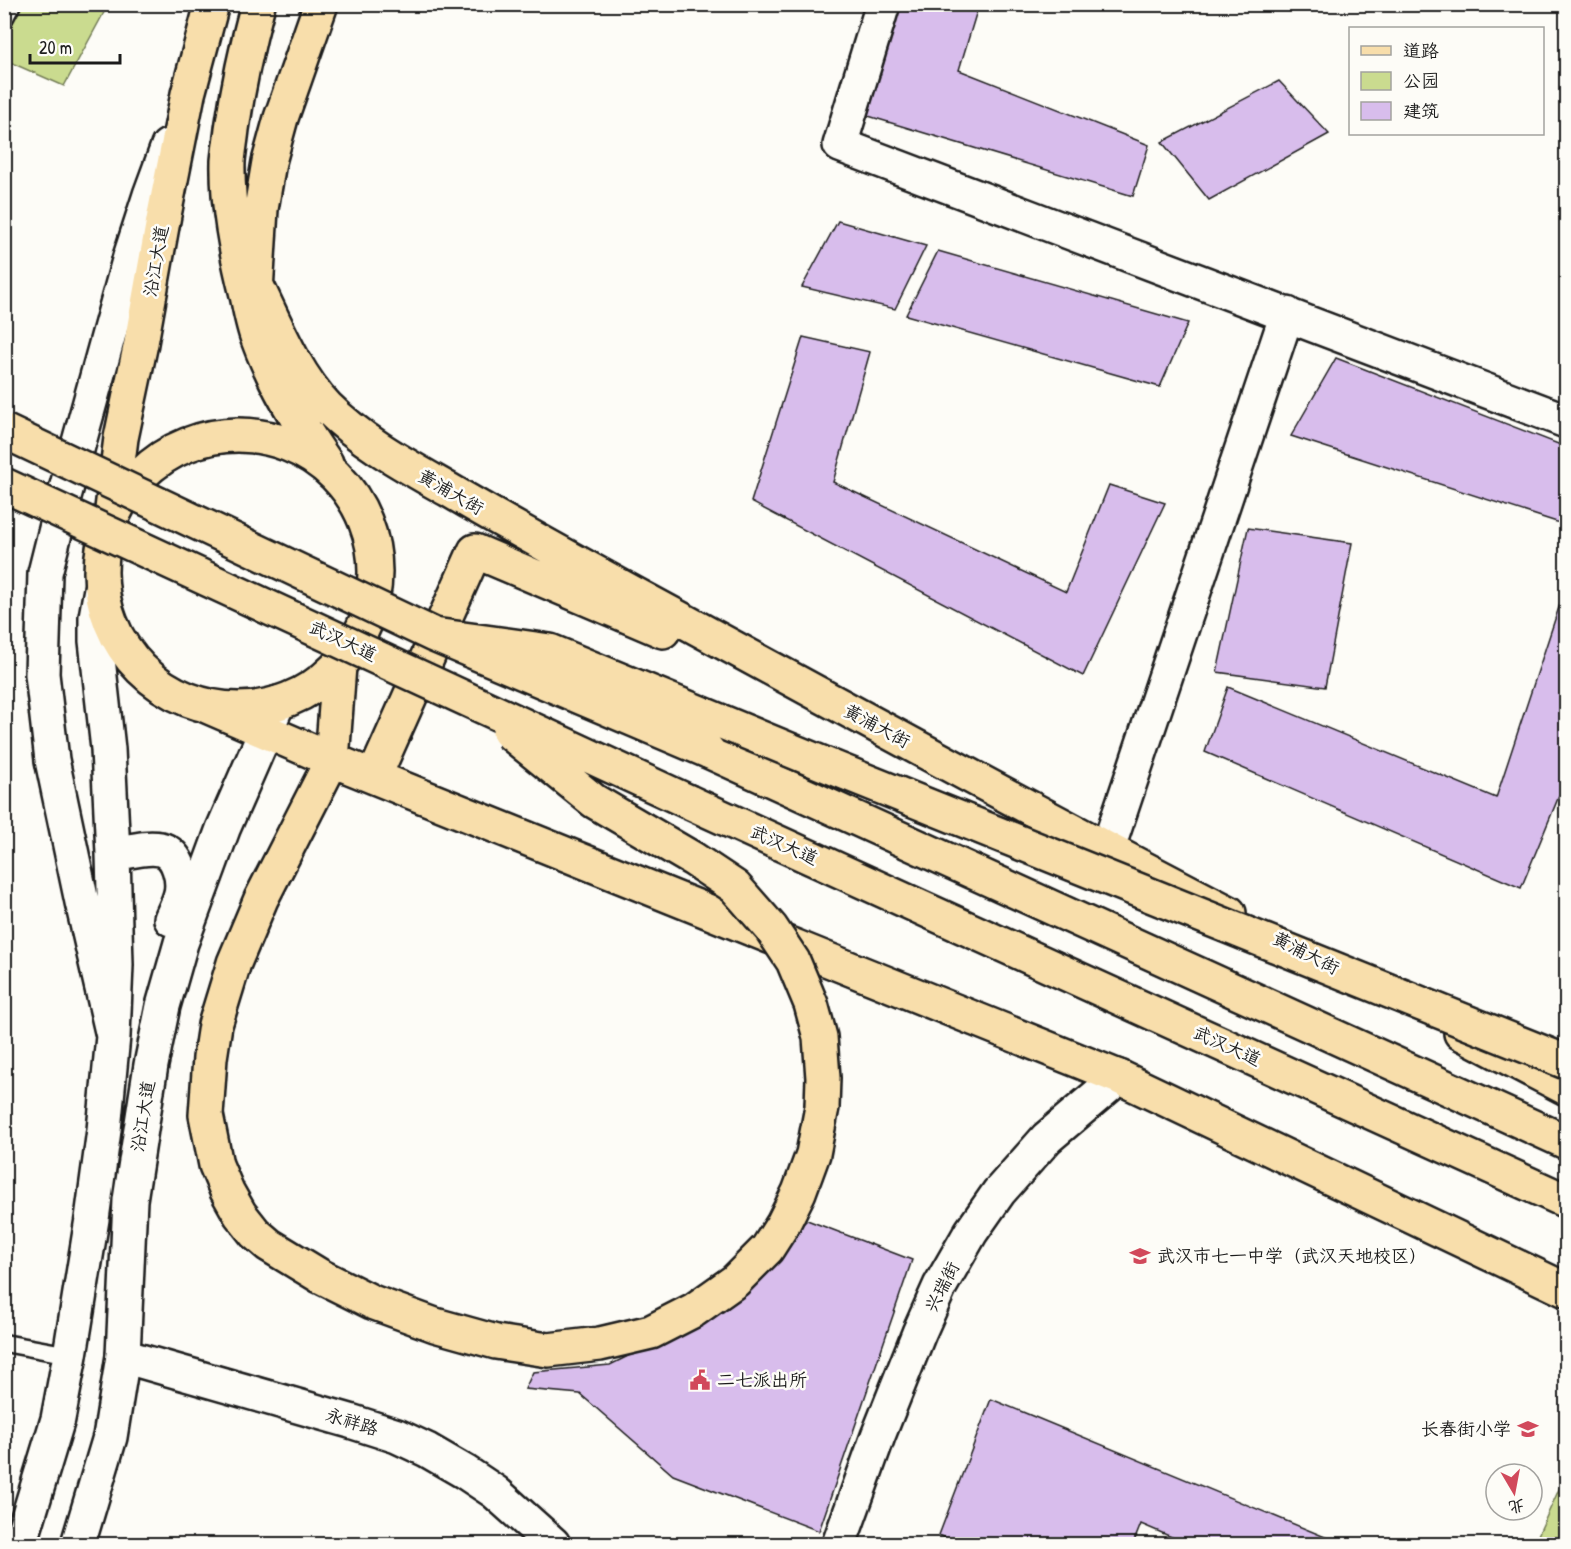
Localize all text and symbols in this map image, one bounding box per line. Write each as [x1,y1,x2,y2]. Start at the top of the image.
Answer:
scale bar [30,27,120,65]
legend [1349,27,1544,135]
text: 20 m [39,35,72,60]
text: 道路 [1403,38,1439,63]
text: 公园 [1403,68,1439,93]
text: 建筑 [1403,98,1439,123]
street label: 沿江大道 [137,223,174,299]
street label: 黄浦大街 [414,463,489,520]
street label: 武汉大道 [305,614,381,667]
street label: 黄浦大街 [840,698,915,753]
street label: 武汉大道 [746,818,822,871]
street label: 黄浦大街 [1268,925,1344,980]
street label: 武汉大道 [1189,1019,1265,1072]
street label: 沿江大道 [125,1078,160,1153]
place label: 武汉市七一中学（武汉天地校区） [1157,1243,1427,1268]
school or university icon: 武汉市七一中学（武汉天地校区） [1128,1244,1152,1268]
street label: 兴瑞街 [918,1257,965,1317]
place label: 二七派出所 [717,1367,807,1392]
public building icon: 二七派出所 [688,1368,712,1392]
street label: 永祥路 [323,1402,382,1441]
place label: 长春街小学 [1421,1416,1511,1441]
school or university icon: 长春街小学 [1516,1417,1540,1441]
north arrow [1484,1462,1544,1522]
text: 北 [1507,1495,1526,1519]

